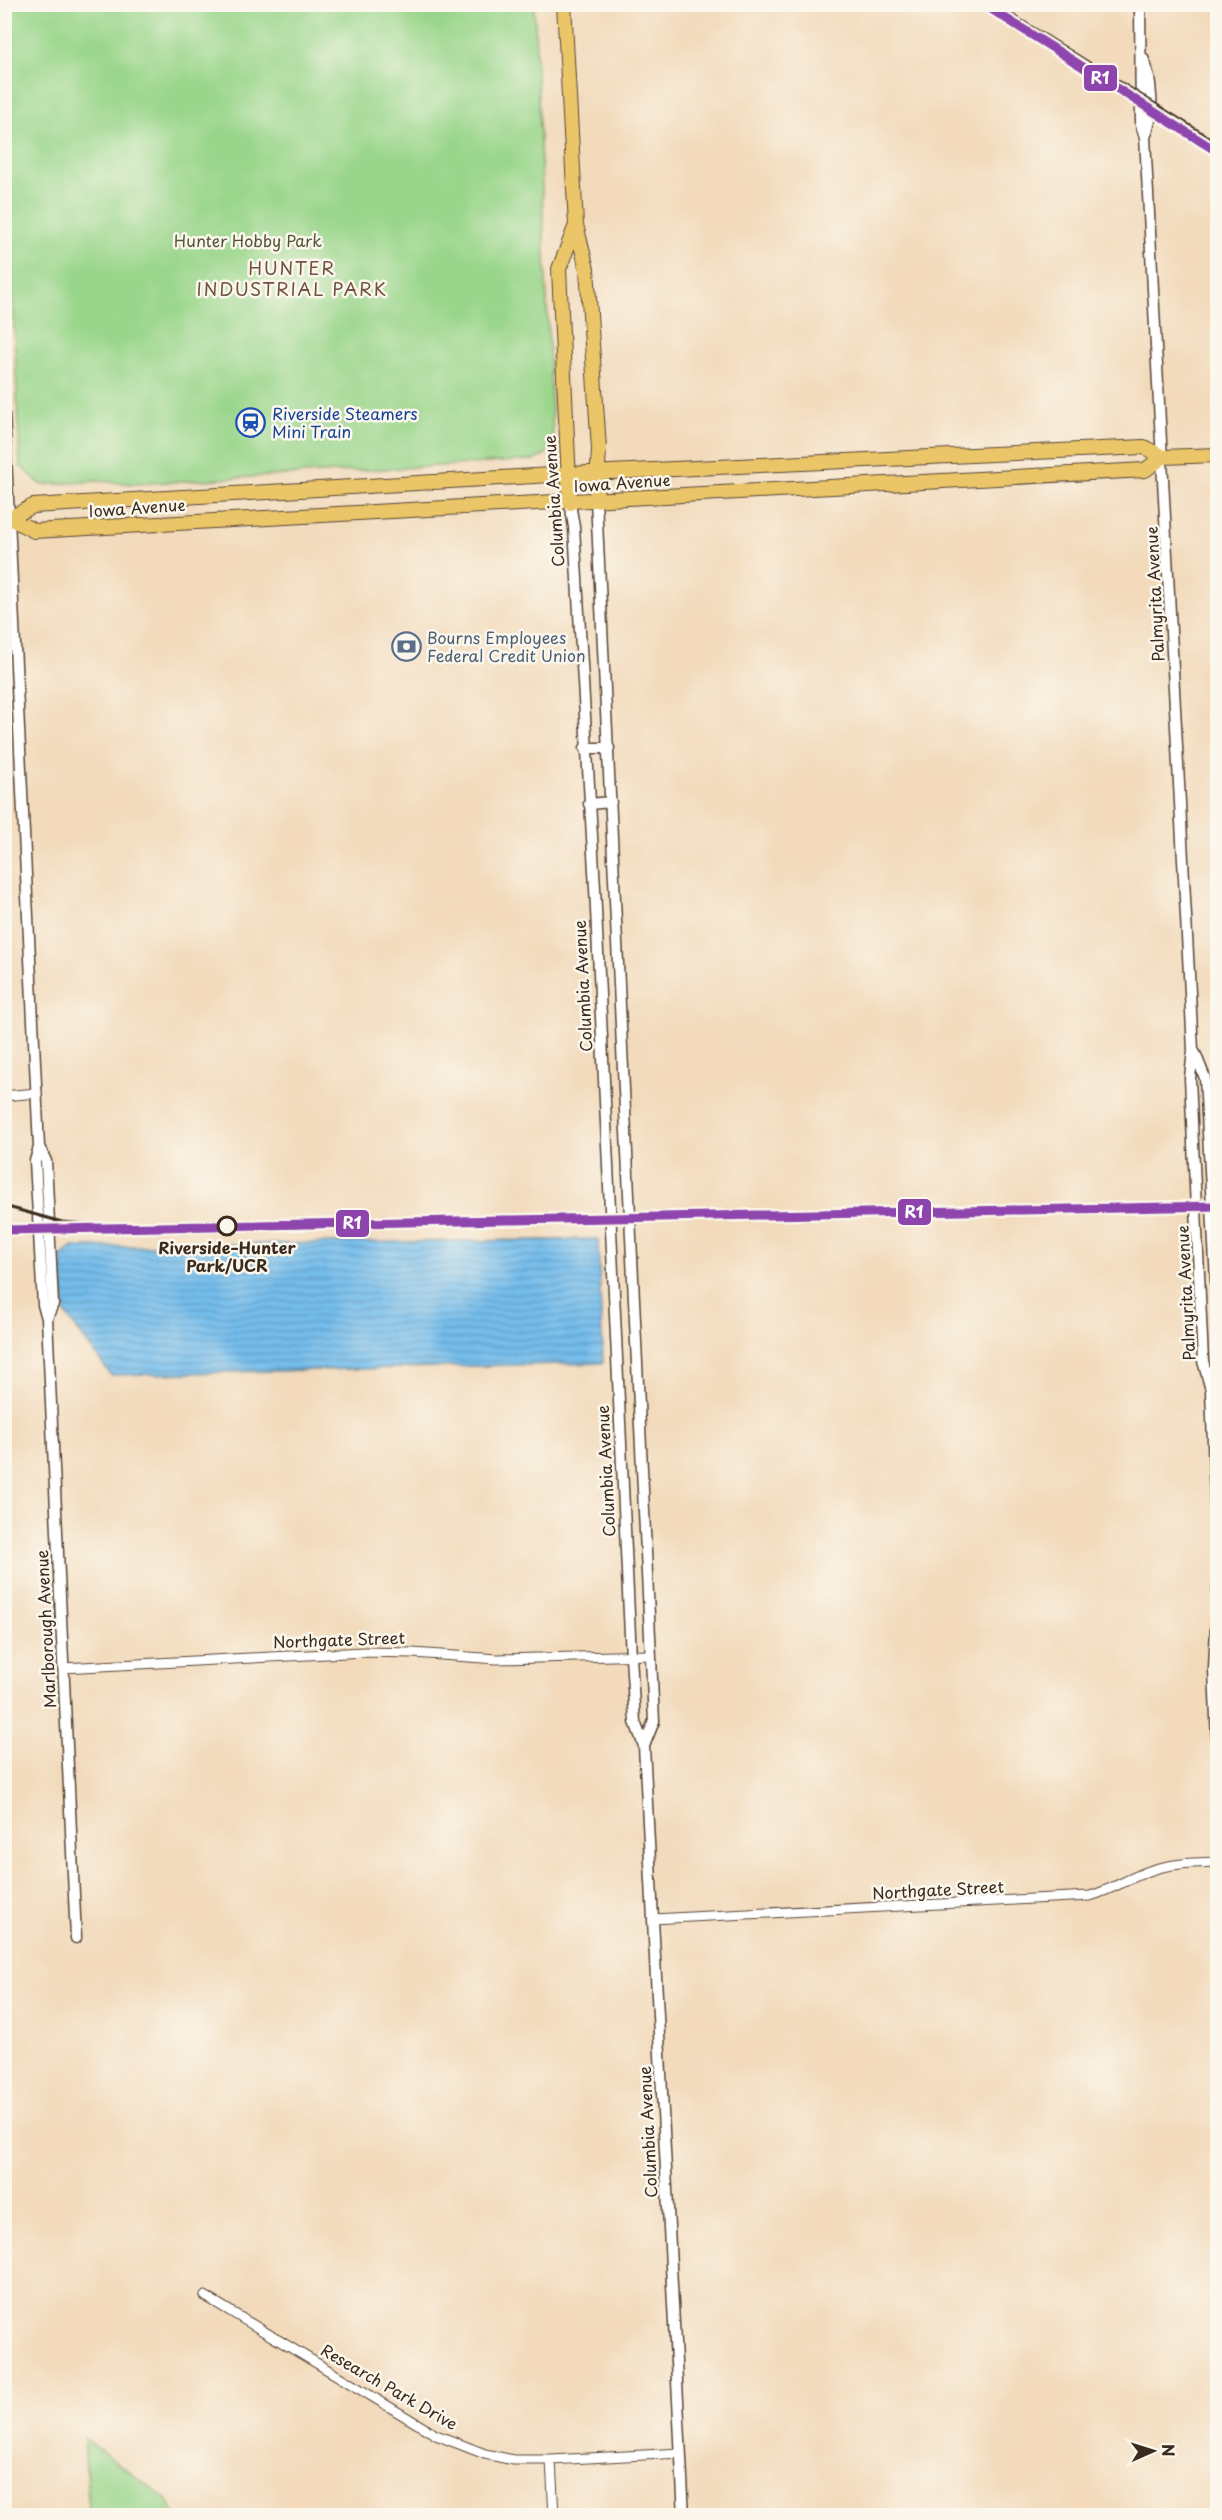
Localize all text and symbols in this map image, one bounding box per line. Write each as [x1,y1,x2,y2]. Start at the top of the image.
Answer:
line badge: R1 [1083,64,1118,92]
text: R1 [1091,65,1110,89]
park label: Hunter Hobby Park [174,228,322,252]
district label: HUNTER INDUSTRIAL PARK [197,254,387,302]
place label: Riverside Steamers Mini Train [272,401,418,443]
station icon: Riverside Steamers Mini Train [235,407,267,439]
street label: Columbia Avenue [536,434,570,568]
street label: Iowa Avenue [573,467,671,497]
street label: Iowa Avenue [88,492,186,522]
street label: Palmyrita Avenue [1138,526,1170,662]
place label: Bourns Employees Federal Credit Union [427,625,586,667]
bank icon: Bourns Employees Federal Credit Union [390,631,422,663]
street label: Columbia Avenue [567,919,597,1053]
line badge: R1 [897,1198,932,1226]
text: R1 [905,1199,924,1223]
line badge: R1 [335,1209,370,1238]
text: R1 [343,1210,362,1234]
marker: Riverside–Hunter Park/UCR [217,1216,237,1236]
street label: Palmyrita Avenue [1169,1225,1201,1361]
place label: Riverside–Hunter Park/UCR [158,1235,296,1277]
street label: Columbia Avenue [590,1404,620,1538]
street label: Marlborough Avenue [29,1549,61,1709]
street label: Northgate Street [273,1625,406,1653]
street label: Northgate Street [871,1874,1005,1904]
street label: Columbia Avenue [632,2065,662,2199]
street label: Research Park Drive [317,2337,462,2435]
north arrow [1123,2421,1183,2481]
text: N [1157,2443,1181,2457]

